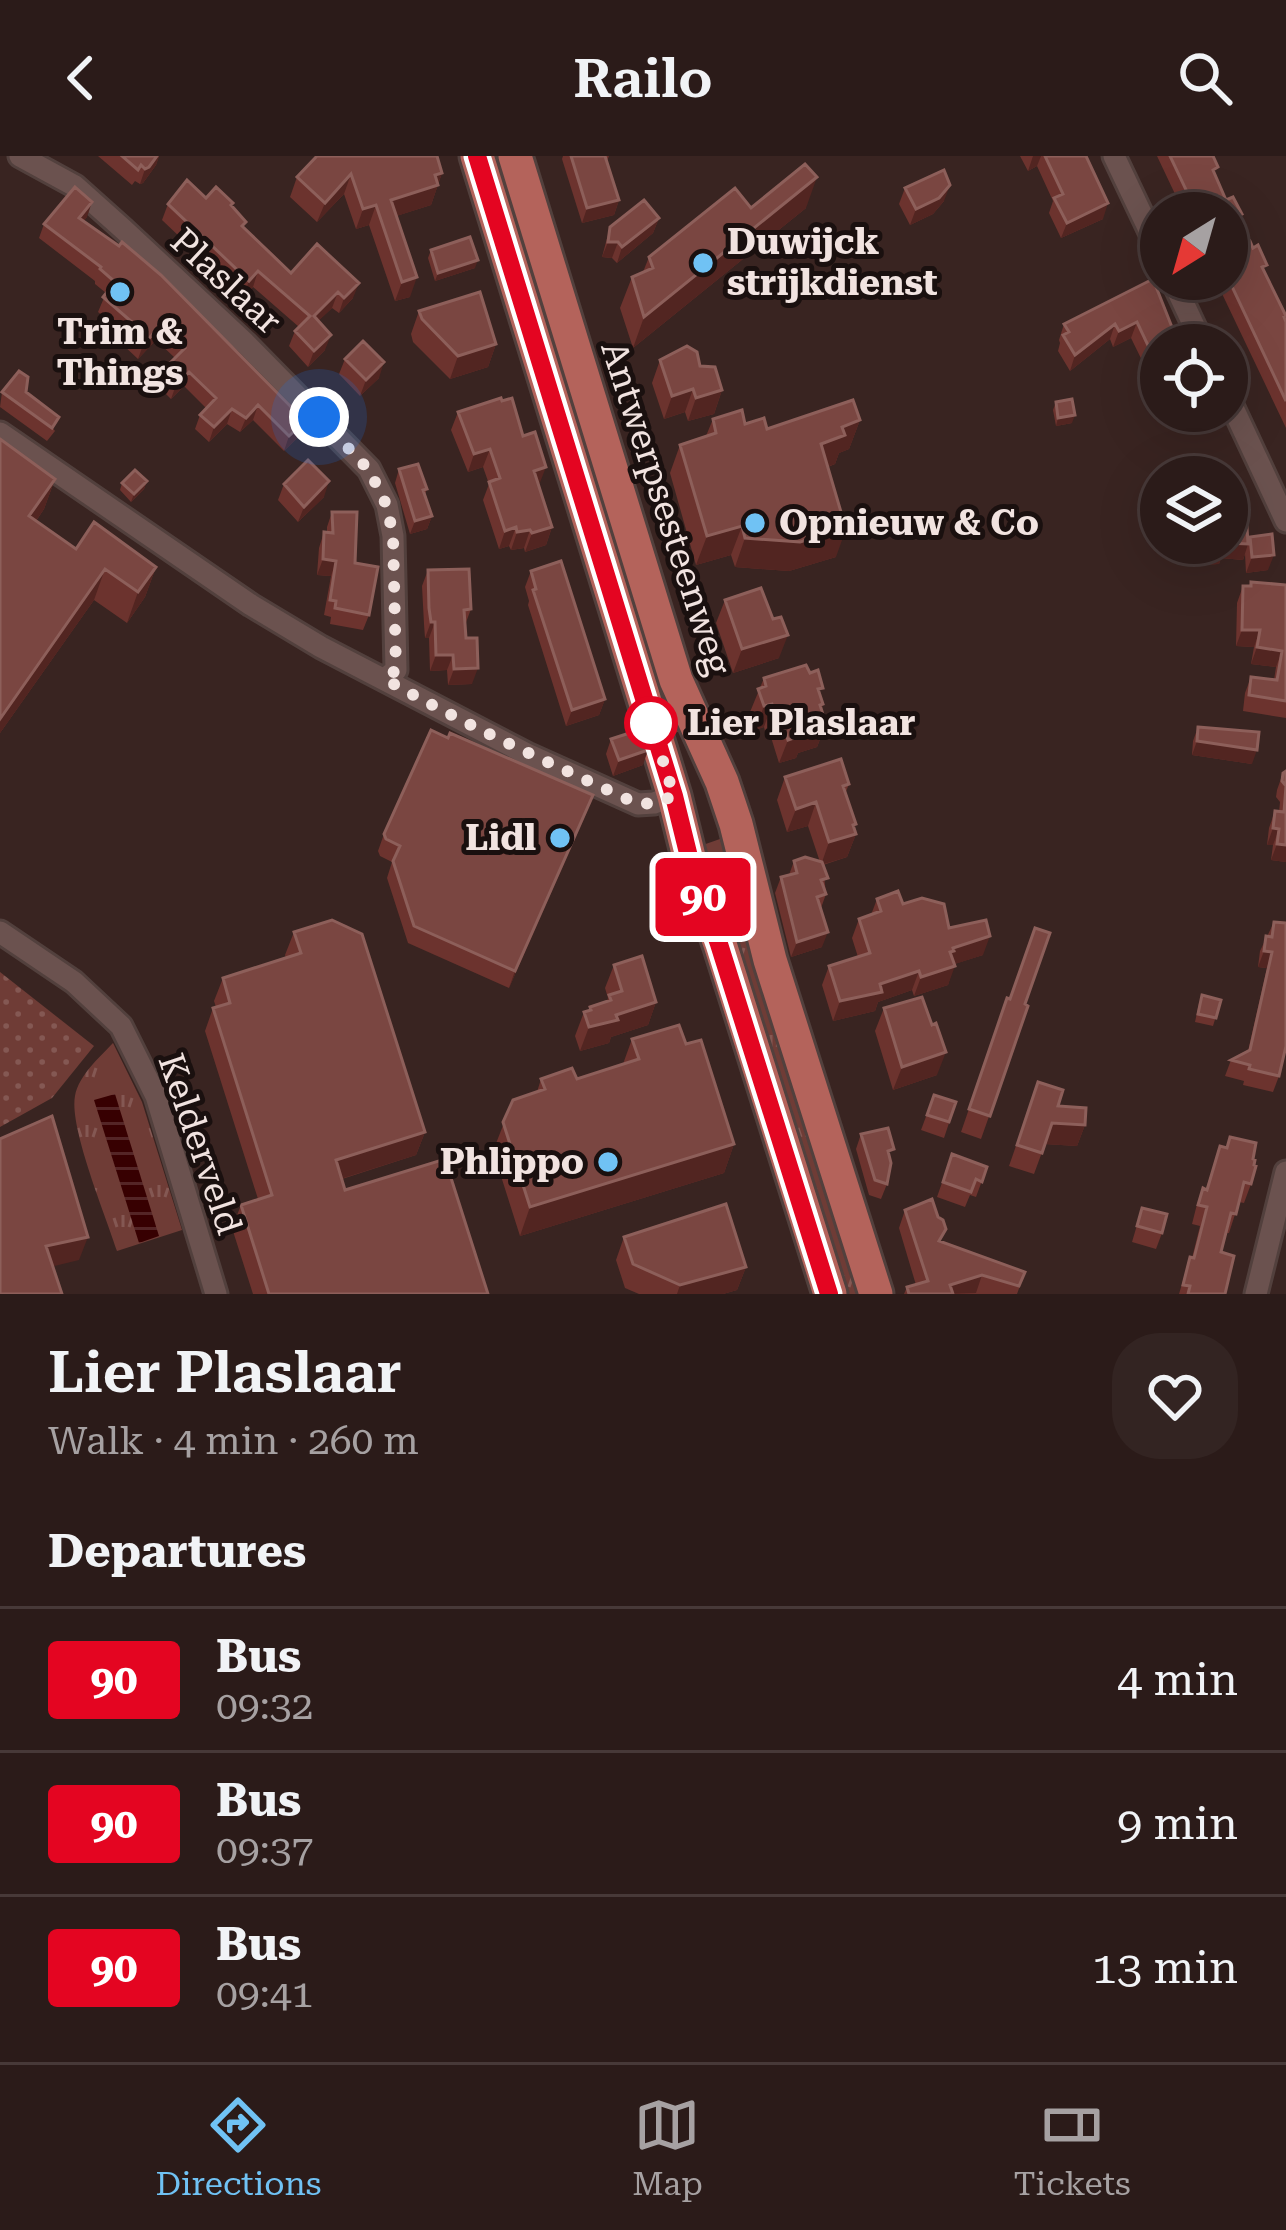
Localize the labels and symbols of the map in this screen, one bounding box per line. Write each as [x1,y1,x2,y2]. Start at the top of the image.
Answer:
north arrow [1140,192,1248,300]
street label: Plaslaar [162,220,290,342]
place label: Duwijck strijkdienst [727,221,938,304]
marker: Duwijck strijkdienst [690,250,716,276]
marker: Trim & Things [107,279,133,305]
place label: Trim & Things [56,311,184,394]
street label: Antwerpsesteenweg [592,336,740,680]
your location [289,387,349,447]
place label: Opnieuw & Co [779,502,1039,544]
marker: Opnieuw & Co [742,510,768,536]
marker: Lier Plaslaar [626,698,676,748]
place label: Lier Plaslaar [687,702,916,744]
place label: Lidl [465,817,536,859]
marker: Lidl [547,825,573,851]
line badge: 90 [649,858,757,936]
street label: Kelderveld [150,1048,250,1240]
place label: Phlippo [440,1141,584,1183]
marker: Phlippo [595,1149,621,1175]

